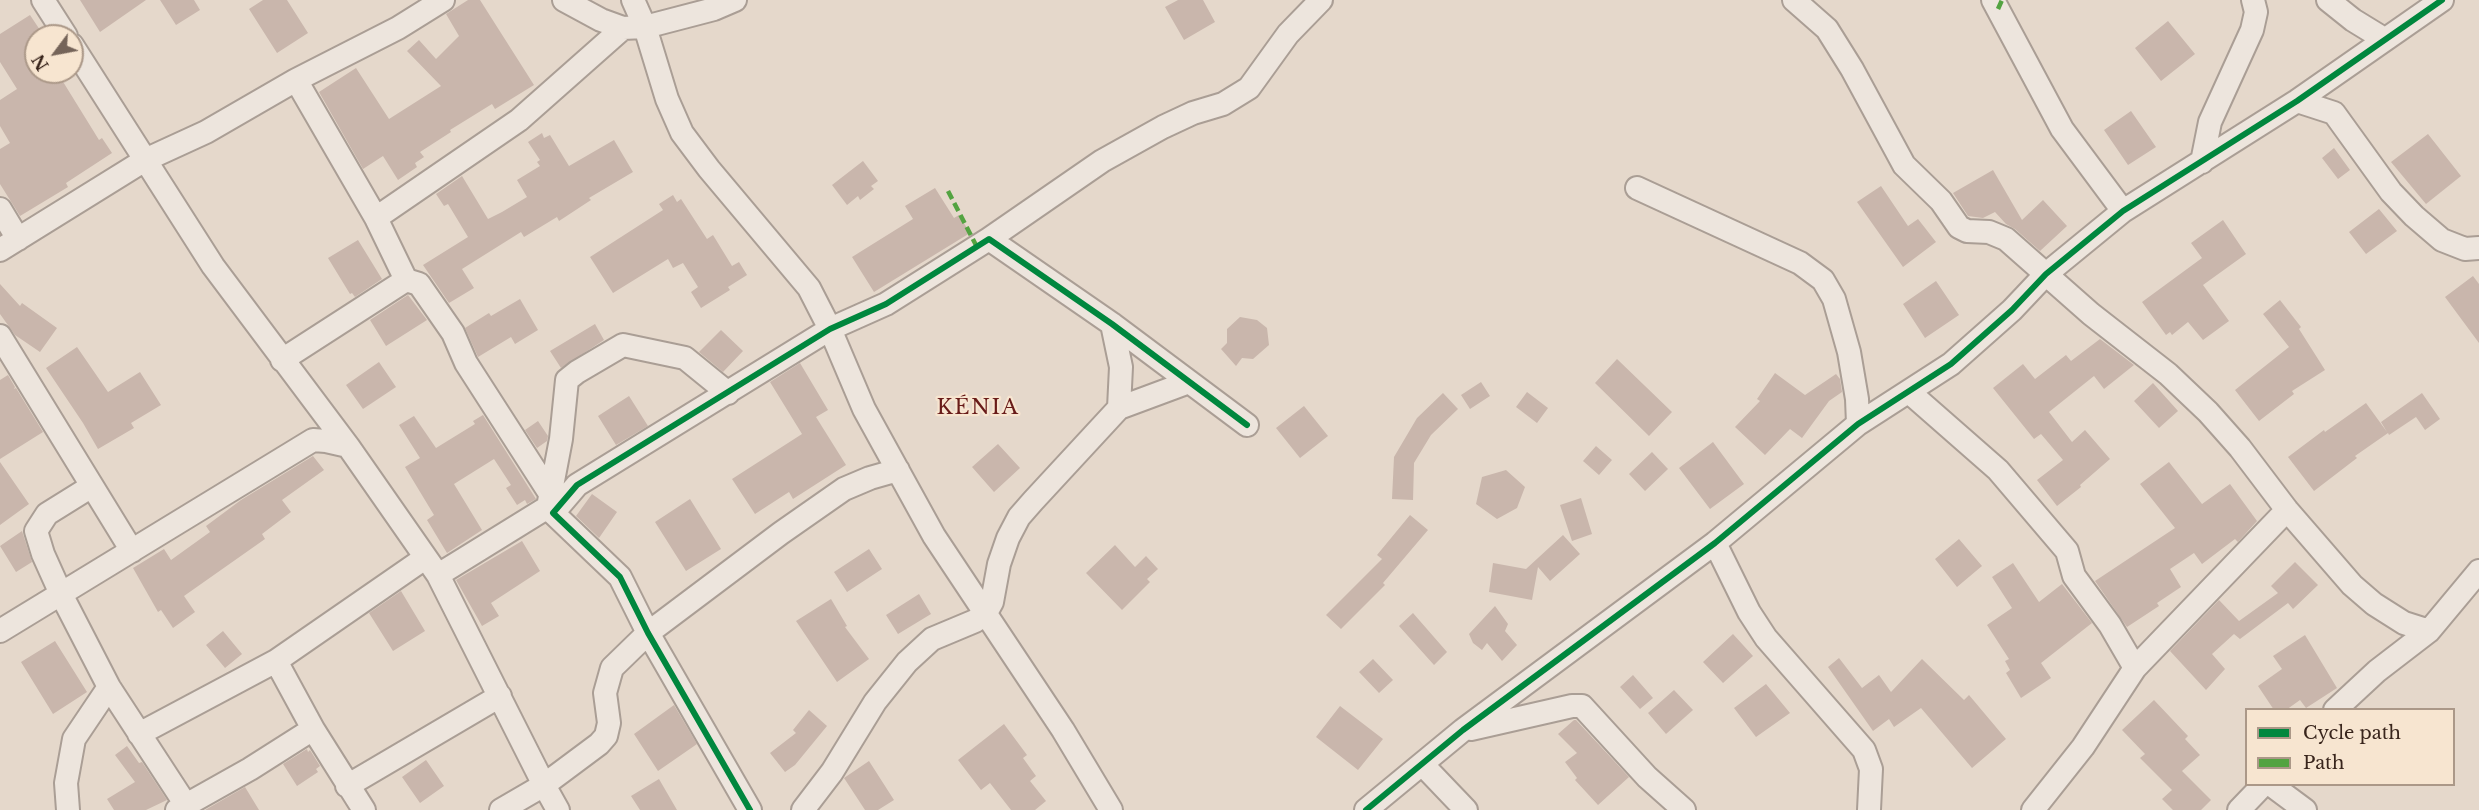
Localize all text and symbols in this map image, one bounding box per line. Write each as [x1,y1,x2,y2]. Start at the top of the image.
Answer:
north arrow [24,24,84,84]
text: N [28,51,53,74]
district label: KÉNIA [937,395,1019,421]
legend [2245,708,2455,786]
text: Cycle path [2303,722,2401,744]
text: Path [2303,752,2344,774]

